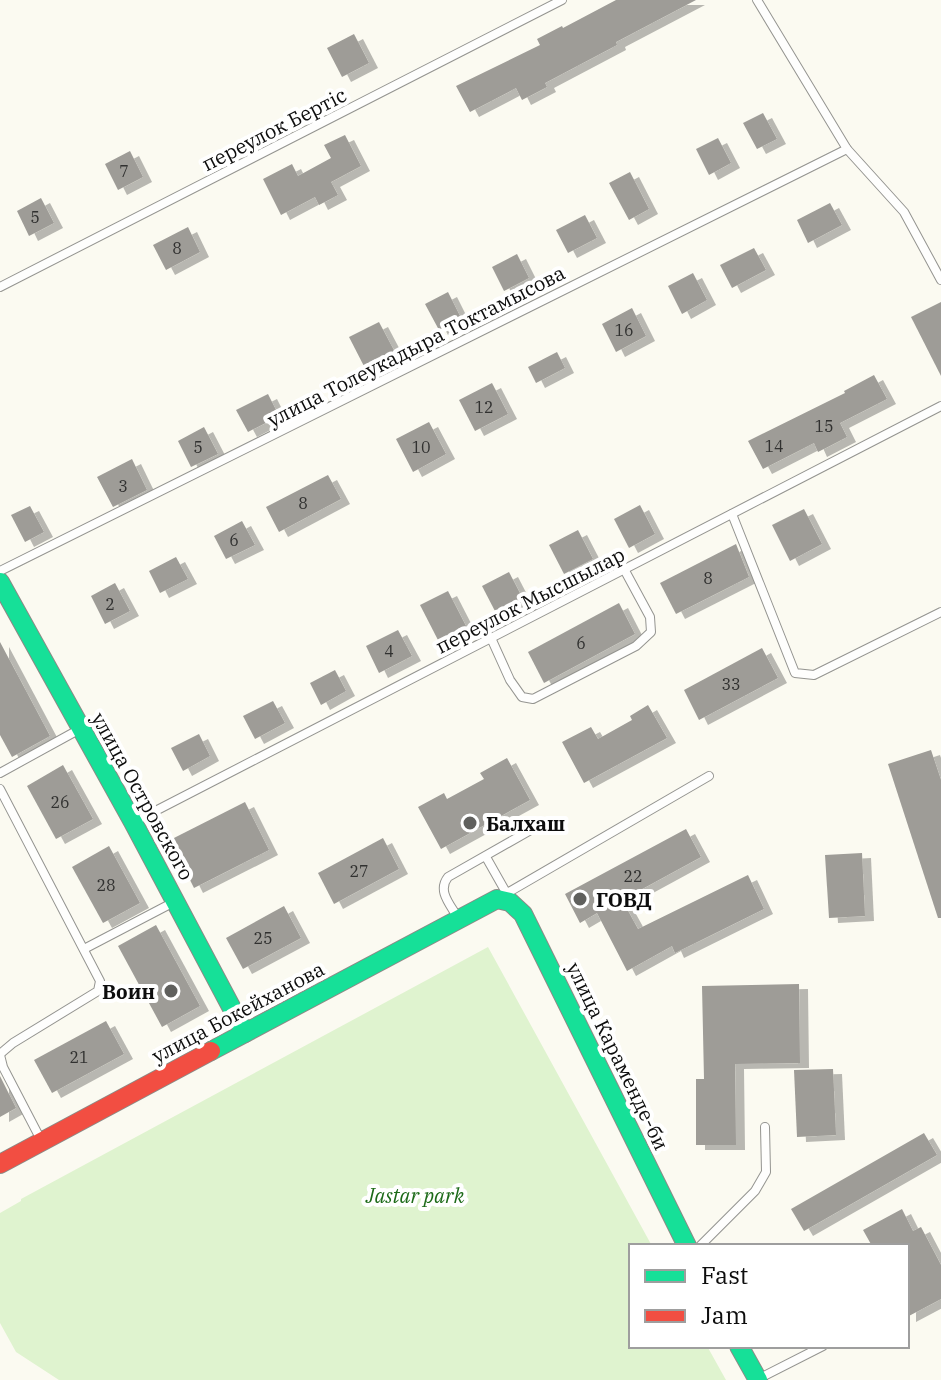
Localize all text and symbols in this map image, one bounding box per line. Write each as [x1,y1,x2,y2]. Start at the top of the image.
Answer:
street label: переулок Бертіс [197,81,351,177]
house number: 7 [119,161,129,181]
house number: 5 [30,207,40,227]
house number: 8 [172,238,182,258]
street label: улица Толеукадыра Токтамысова [262,259,570,433]
house number: 16 [614,320,634,340]
house number: 12 [474,397,494,417]
house number: 15 [814,416,834,436]
house number: 14 [764,436,784,456]
house number: 5 [193,437,203,457]
house number: 10 [411,437,431,457]
house number: 3 [118,476,128,496]
house number: 8 [298,493,308,513]
house number: 6 [229,530,239,550]
street label: переулок Мысшылар [431,541,629,659]
house number: 8 [703,568,713,588]
house number: 2 [105,594,115,614]
house number: 6 [576,633,586,653]
house number: 4 [384,641,394,661]
house number: 33 [721,674,741,694]
street label: улица Островского [86,707,200,885]
house number: 26 [50,792,70,812]
place label: Балхаш [486,810,565,837]
marker: Балхаш [461,814,479,832]
house number: 27 [349,861,369,881]
house number: 22 [623,866,643,886]
house number: 28 [96,875,116,895]
place label: ГОВД [596,886,652,913]
marker: ГОВД [571,890,589,908]
house number: 25 [253,928,273,948]
street label: улица Бокейханова [147,955,329,1069]
street label: улица Караменде-би [561,958,675,1154]
place label: Воин [102,978,155,1005]
marker: Воин [162,982,180,1000]
house number: 21 [69,1047,89,1067]
park label: Jastar park [365,1182,465,1209]
legend [629,1244,909,1348]
text: Fast [701,1259,748,1291]
text: Jam [701,1299,748,1331]

